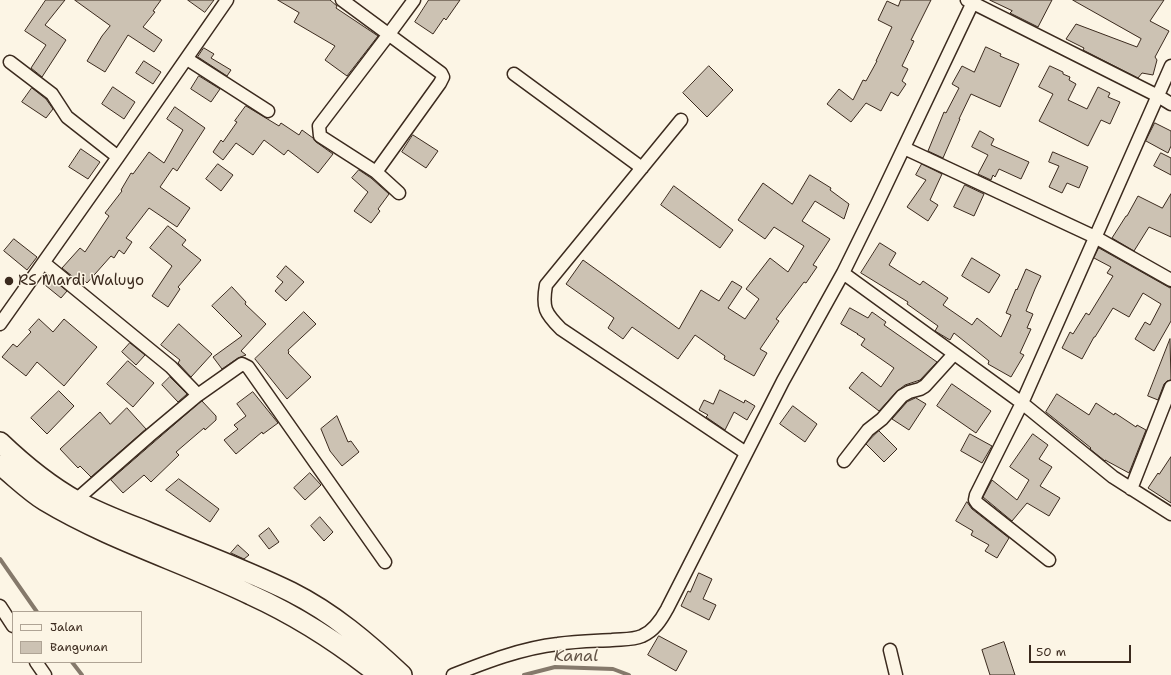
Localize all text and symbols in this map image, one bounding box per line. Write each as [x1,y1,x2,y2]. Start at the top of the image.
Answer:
place label: RS Mardi Waluyo [18,272,144,290]
marker: RS Mardi Waluyo [3,275,15,287]
legend [12,611,142,663]
text: Jalan [50,619,83,635]
scale bar [1031,637,1133,663]
text: Bangunan [50,639,108,655]
text: 50 m [1036,644,1066,660]
water label: Kanal [554,647,598,667]

